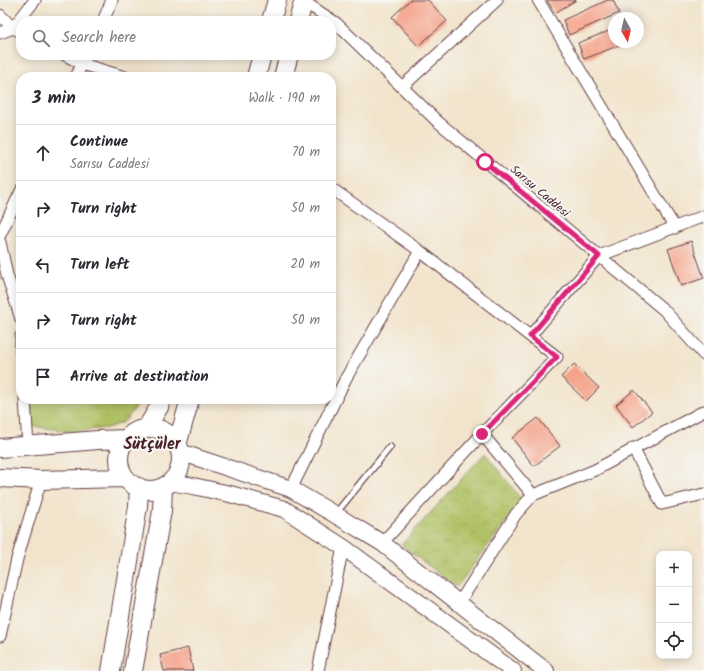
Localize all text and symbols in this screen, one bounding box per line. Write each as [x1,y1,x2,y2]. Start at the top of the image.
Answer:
north arrow [608,12,644,48]
search box [16,16,336,60]
text: Search here [62,26,136,50]
icon: search [30,27,52,49]
text: 3 min [32,85,76,112]
text: Walk · 190 m [248,88,320,109]
text: Continue [70,130,128,154]
icon: ahead [32,142,54,164]
text: 70 m [292,142,320,163]
route start [476,153,494,171]
text: Sarısu Caddesi [70,154,149,175]
street label: Sarısu Caddesi [506,161,575,223]
text: Turn right [70,197,137,221]
icon: right [32,198,54,220]
text: 50 m [291,198,320,219]
text: Turn left [70,253,130,277]
icon: left [32,254,54,276]
text: 20 m [290,254,320,275]
text: Turn right [70,309,137,333]
icon: right [32,310,54,332]
text: 50 m [291,310,320,331]
text: Arrive at destination [70,365,209,389]
icon: arrive [32,366,54,388]
route end [473,425,491,443]
district label: Sütçüler [123,432,182,457]
map controls [656,551,692,659]
button: + [656,551,692,587]
button: − [656,587,692,623]
button: locate [656,623,692,659]

